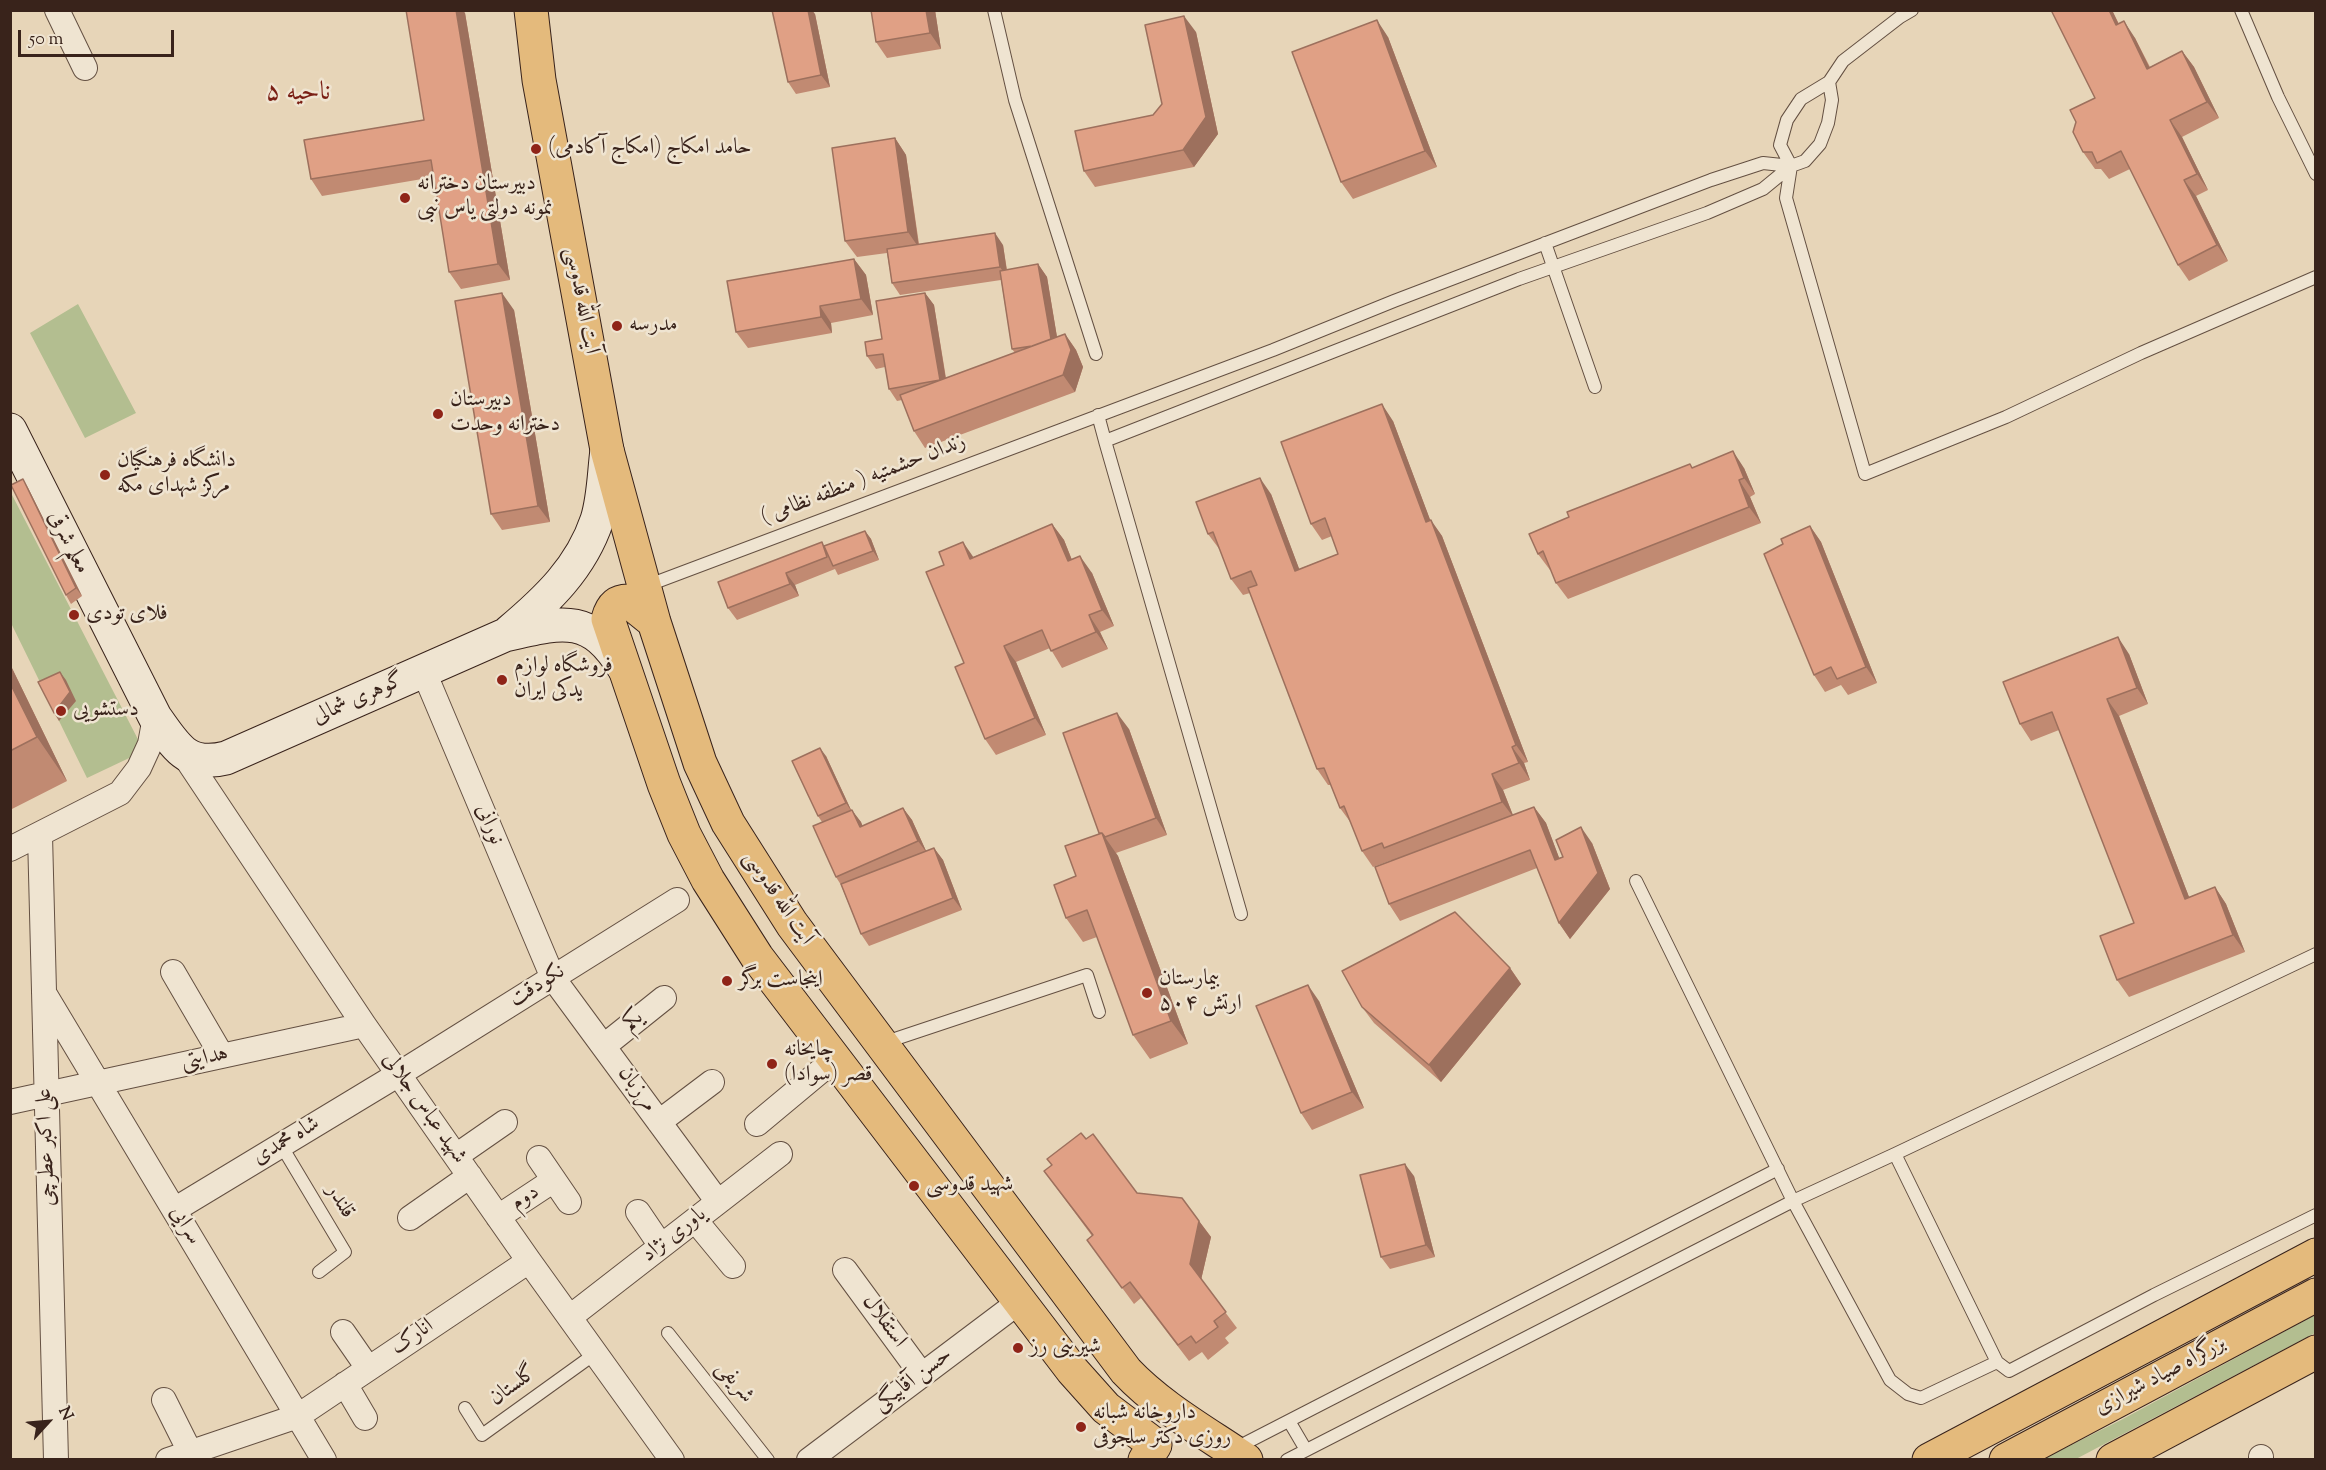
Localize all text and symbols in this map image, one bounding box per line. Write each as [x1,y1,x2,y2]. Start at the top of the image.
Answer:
scale bar [21,18,177,56]
text: 50 m [29,27,63,53]
district label: ناحیه ۵ [266,79,330,111]
place label: حامد امکاج (امکاج آکادمی) [548,136,752,162]
marker: حامد امکاج (امکاج آکادمی) [529,142,543,156]
place label: دبیرستان دخترانه نمونه دولتی یاس نبی [417,172,553,224]
marker: دبیرستان دخترانه نمونه دولتی یاس نبی [398,191,412,205]
street label: آیت الله قدوسی [557,246,603,356]
place label: مدرسه [629,313,678,339]
marker: مدرسه [610,319,624,333]
place label: دبیرستان دخترانه وحدت [450,388,560,440]
marker: دبیرستان دخترانه وحدت [431,407,445,421]
street label: زندان حشمتیه ( منطقه نظامی ) [758,430,970,532]
place label: دانشگاه فرهنگیان مرکز شهدای مکه [117,449,236,500]
marker: دانشگاه فرهنگیان مرکز شهدای مکه [98,468,112,482]
street label: معلم شرقی [40,507,94,579]
place label: فلای تودی [86,602,168,628]
marker: فلای تودی [67,608,81,622]
place label: فروشگاه لوازم یدکی ایران [514,654,613,706]
street label: گوهری شمالی [309,668,409,732]
marker: فروشگاه لوازم یدکی ایران [495,673,509,687]
place label: دستشویی [73,698,139,724]
marker: دستشویی [54,704,68,718]
street label: نورانی [468,801,508,849]
street label: آیت الله قدوسی [736,847,818,951]
street label: نکودقت [505,960,571,1014]
place label: بیمارستان ۵۰۴ ارتش [1159,967,1242,1018]
place label: اینجاست برگر [739,968,823,994]
marker: اینجاست برگر [720,974,734,988]
marker: بیمارستان ۵۰۴ ارتش [1140,986,1154,1000]
street label: یکم [618,1006,650,1038]
place label: چایخانه قصر (سوادا) [784,1038,872,1090]
street label: هدایتی [179,1042,231,1078]
street label: شهید عباس جلالی [375,1048,471,1170]
marker: چایخانه قصر (سوادا) [765,1057,779,1071]
street label: مرزبان [611,1062,661,1118]
street label: علی اکبر عطرچی [33,1088,63,1206]
street label: شاه محمدی [249,1112,325,1172]
place label: شهید قدوسی [926,1173,1013,1199]
marker: شهید قدوسی [907,1179,921,1193]
street label: قلندر [319,1180,359,1224]
street label: دوم [507,1180,545,1218]
street label: سرایی [162,1202,206,1250]
street label: یاوری نژاد [637,1203,713,1269]
street label: استقلال [855,1290,911,1354]
street label: انارک [387,1314,439,1362]
street label: بزرگراه صیاد شیرازی [2091,1331,2231,1423]
place label: شیرینی رز [1030,1335,1101,1361]
marker: شیرینی رز [1011,1341,1025,1355]
street label: حسن آقابیگی [869,1343,959,1419]
street label: شریفی [709,1357,759,1409]
street label: گلستان [485,1361,543,1413]
north arrow [18,1392,78,1452]
place label: داروخانه شبانه روزی دکتر سلجوقی [1093,1401,1231,1452]
text: N [51,1403,78,1425]
marker: داروخانه شبانه روزی دکتر سلجوقی [1074,1420,1088,1434]

